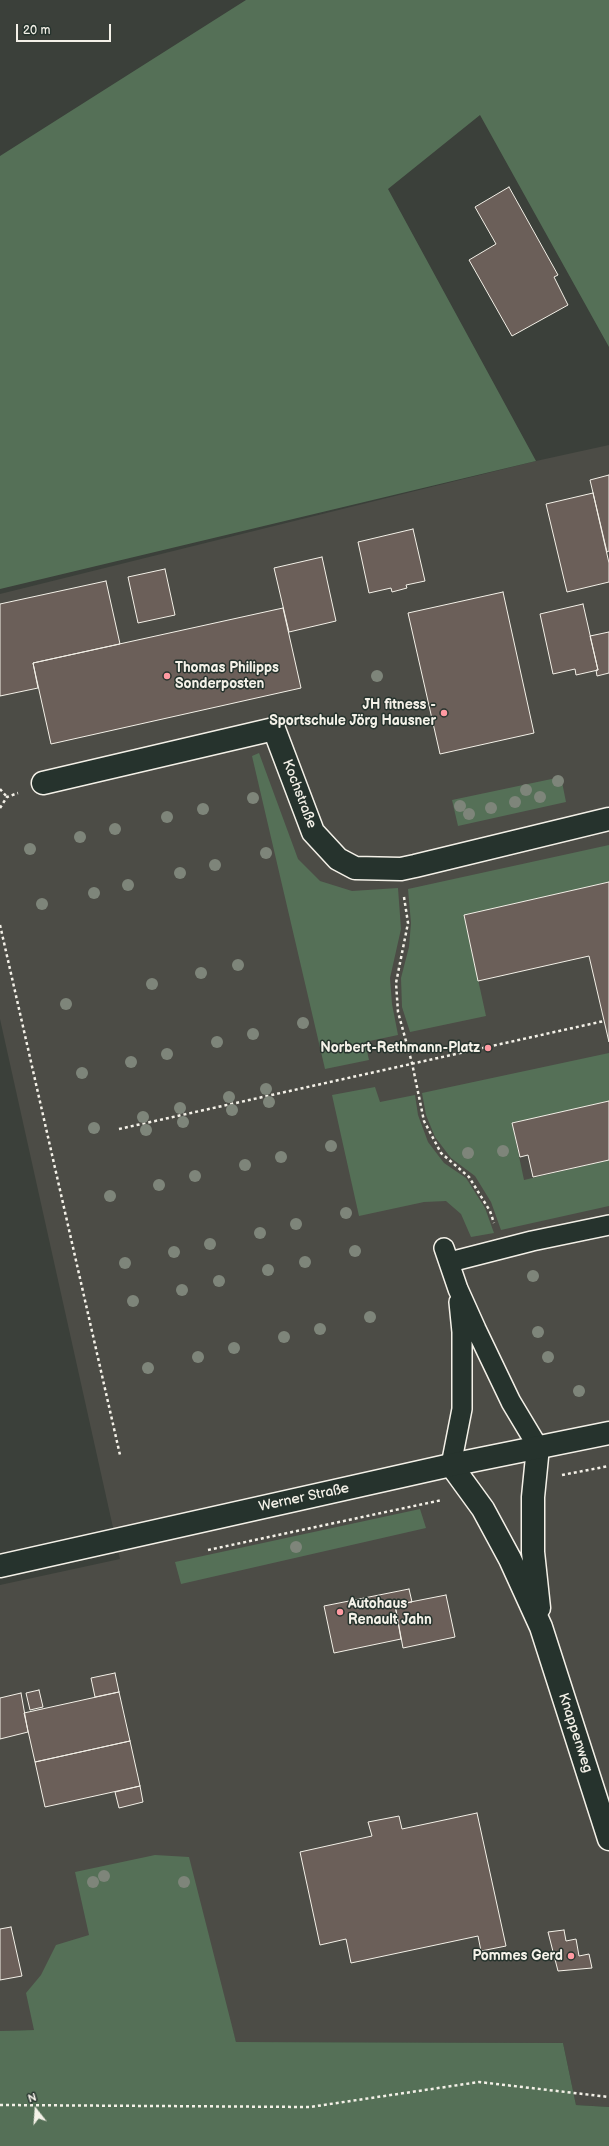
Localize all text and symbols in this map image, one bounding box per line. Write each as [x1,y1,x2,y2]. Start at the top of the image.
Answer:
scale bar [18,16,113,42]
text: 20 m [23,23,50,38]
place label: Thomas Philipps Sonderposten [175,660,279,692]
marker: Thomas Philipps Sonderposten [162,671,172,681]
place label: JH fitness - Sportschule Jörg Hausner [269,697,436,730]
marker: JH fitness - Sportschule Jörg Hausner [439,708,449,718]
street label: Kochstraße [278,757,320,831]
place label: Norbert-Rethmann-Platz [320,1040,480,1056]
marker: Norbert-Rethmann-Platz [483,1043,493,1053]
street label: Werner Straße [257,1480,351,1516]
place label: Autohaus Renault Jahn [348,1596,432,1628]
marker: Autohaus Renault Jahn [335,1607,345,1617]
street label: Knappenweg [554,1691,596,1775]
place label: Pommes Gerd [473,1948,563,1964]
marker: Pommes Gerd [566,1951,576,1961]
north arrow [16,2090,56,2130]
text: N [26,2091,38,2105]

